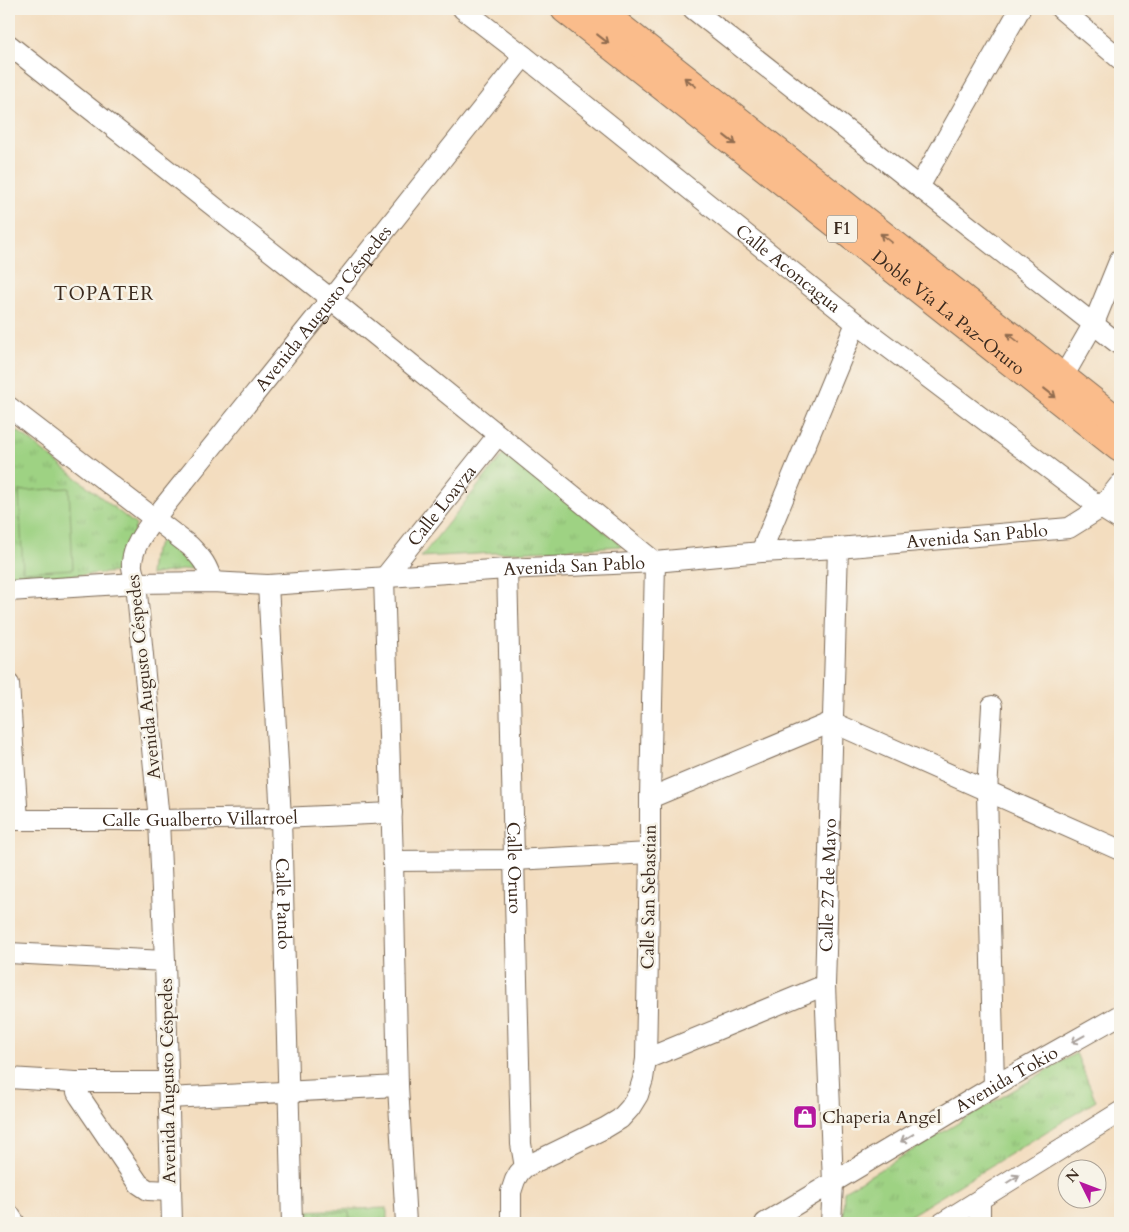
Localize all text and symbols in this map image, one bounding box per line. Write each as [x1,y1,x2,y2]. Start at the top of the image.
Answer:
one-way arrow [596,34,610,44]
one-way arrow [684,77,697,88]
one-way arrow [723,134,736,145]
road number: F1 [827,215,857,242]
street label: Calle Aconcagua [730,218,846,319]
street label: Avenida Augusto Céspedes [249,220,397,397]
one-way arrow [880,232,893,243]
street label: Doble Vía La Paz-Oruro [867,244,1031,381]
district label: TOPATER [54,281,154,307]
one-way arrow [1007,333,1020,344]
one-way arrow [1043,387,1056,398]
street label: Calle Loayza [402,460,482,552]
street label: Avenida San Pablo [905,517,1049,555]
street label: Avenida San Pablo [503,550,646,582]
street label: Avenida Augusto Céspedes [121,573,167,781]
street label: Calle Gualberto Villarroel [102,805,299,833]
street label: Calle 27 de Mayo [813,818,842,952]
street label: Calle Oruro [501,822,528,915]
street label: Calle San Sebastian [635,824,663,970]
street label: Calle Pando [270,857,297,950]
street label: Avenida Augusto Céspedes [154,978,182,1184]
one-way arrow [1071,1034,1085,1044]
street label: Avenida Tokio [950,1040,1063,1119]
shop icon: Chaperia Angel [792,1104,818,1130]
place label: Chaperia Angel [822,1105,942,1130]
one-way arrow [900,1133,914,1143]
north arrow [1056,1160,1106,1210]
text: N [1062,1165,1084,1187]
one-way arrow [1006,1174,1020,1185]

